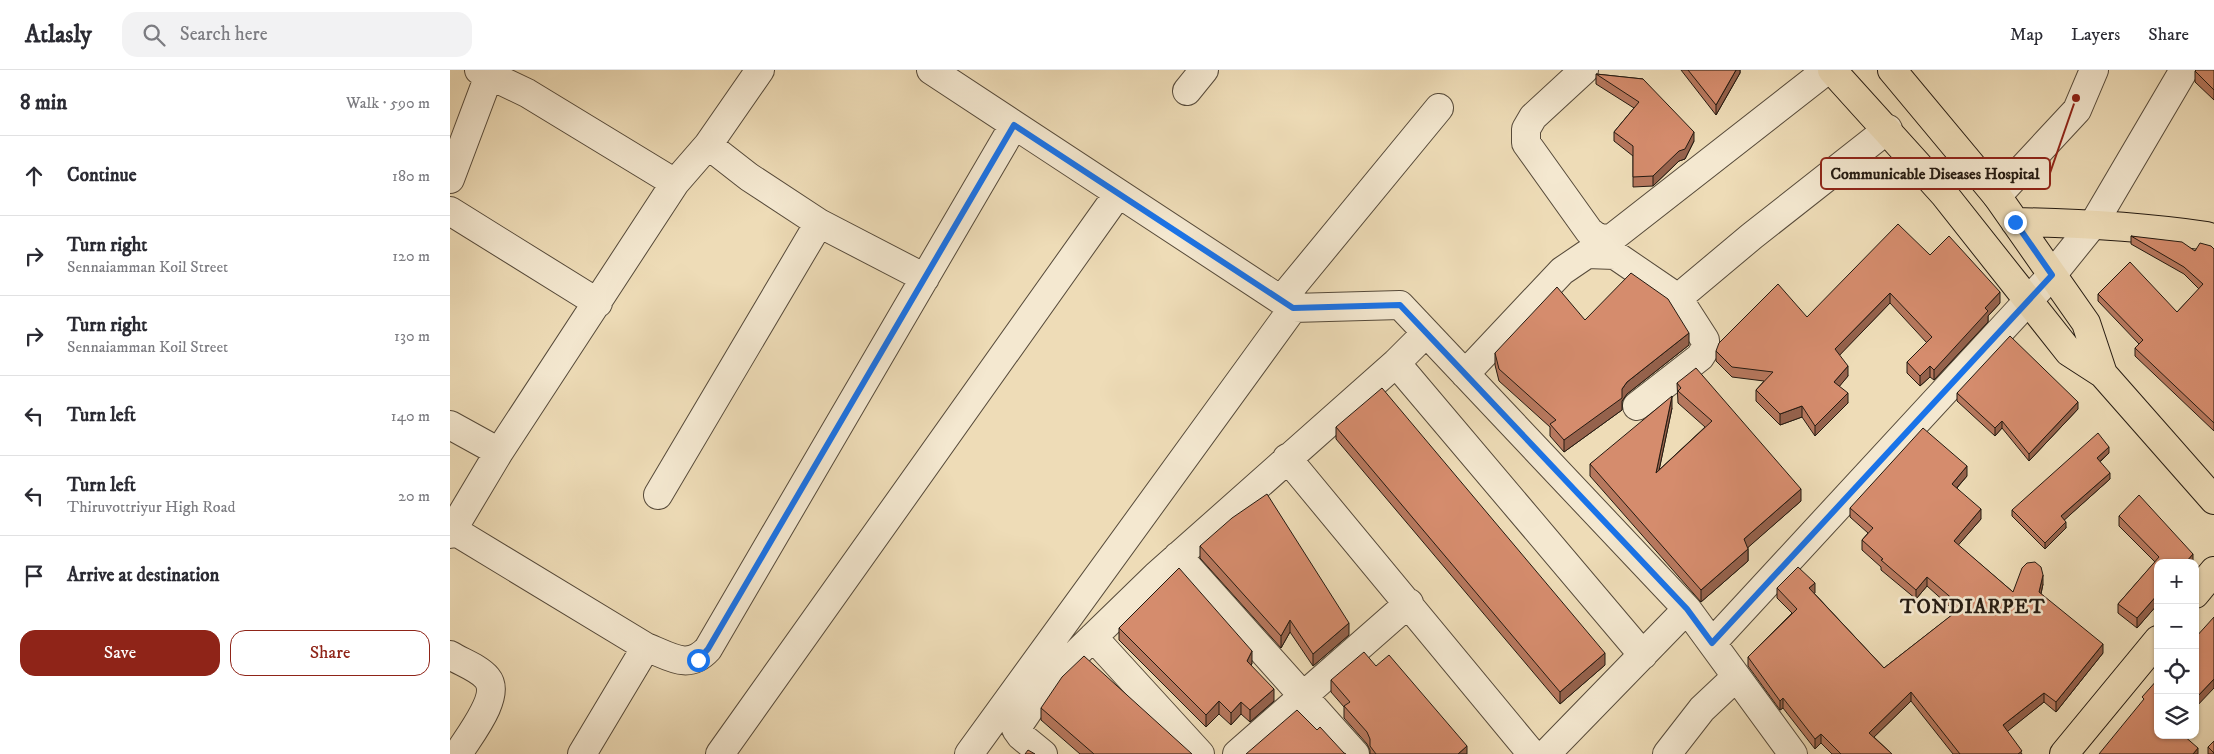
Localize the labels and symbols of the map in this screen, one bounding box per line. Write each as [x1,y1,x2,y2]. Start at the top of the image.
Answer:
callout: Communicable Diseases Hospital [1821,158,2050,189]
text: Communicable Diseases Hospital [1830,164,2041,184]
route end [2004,211,2027,234]
district label: TONDIARPET [1899,595,2046,620]
route start [687,649,710,672]

